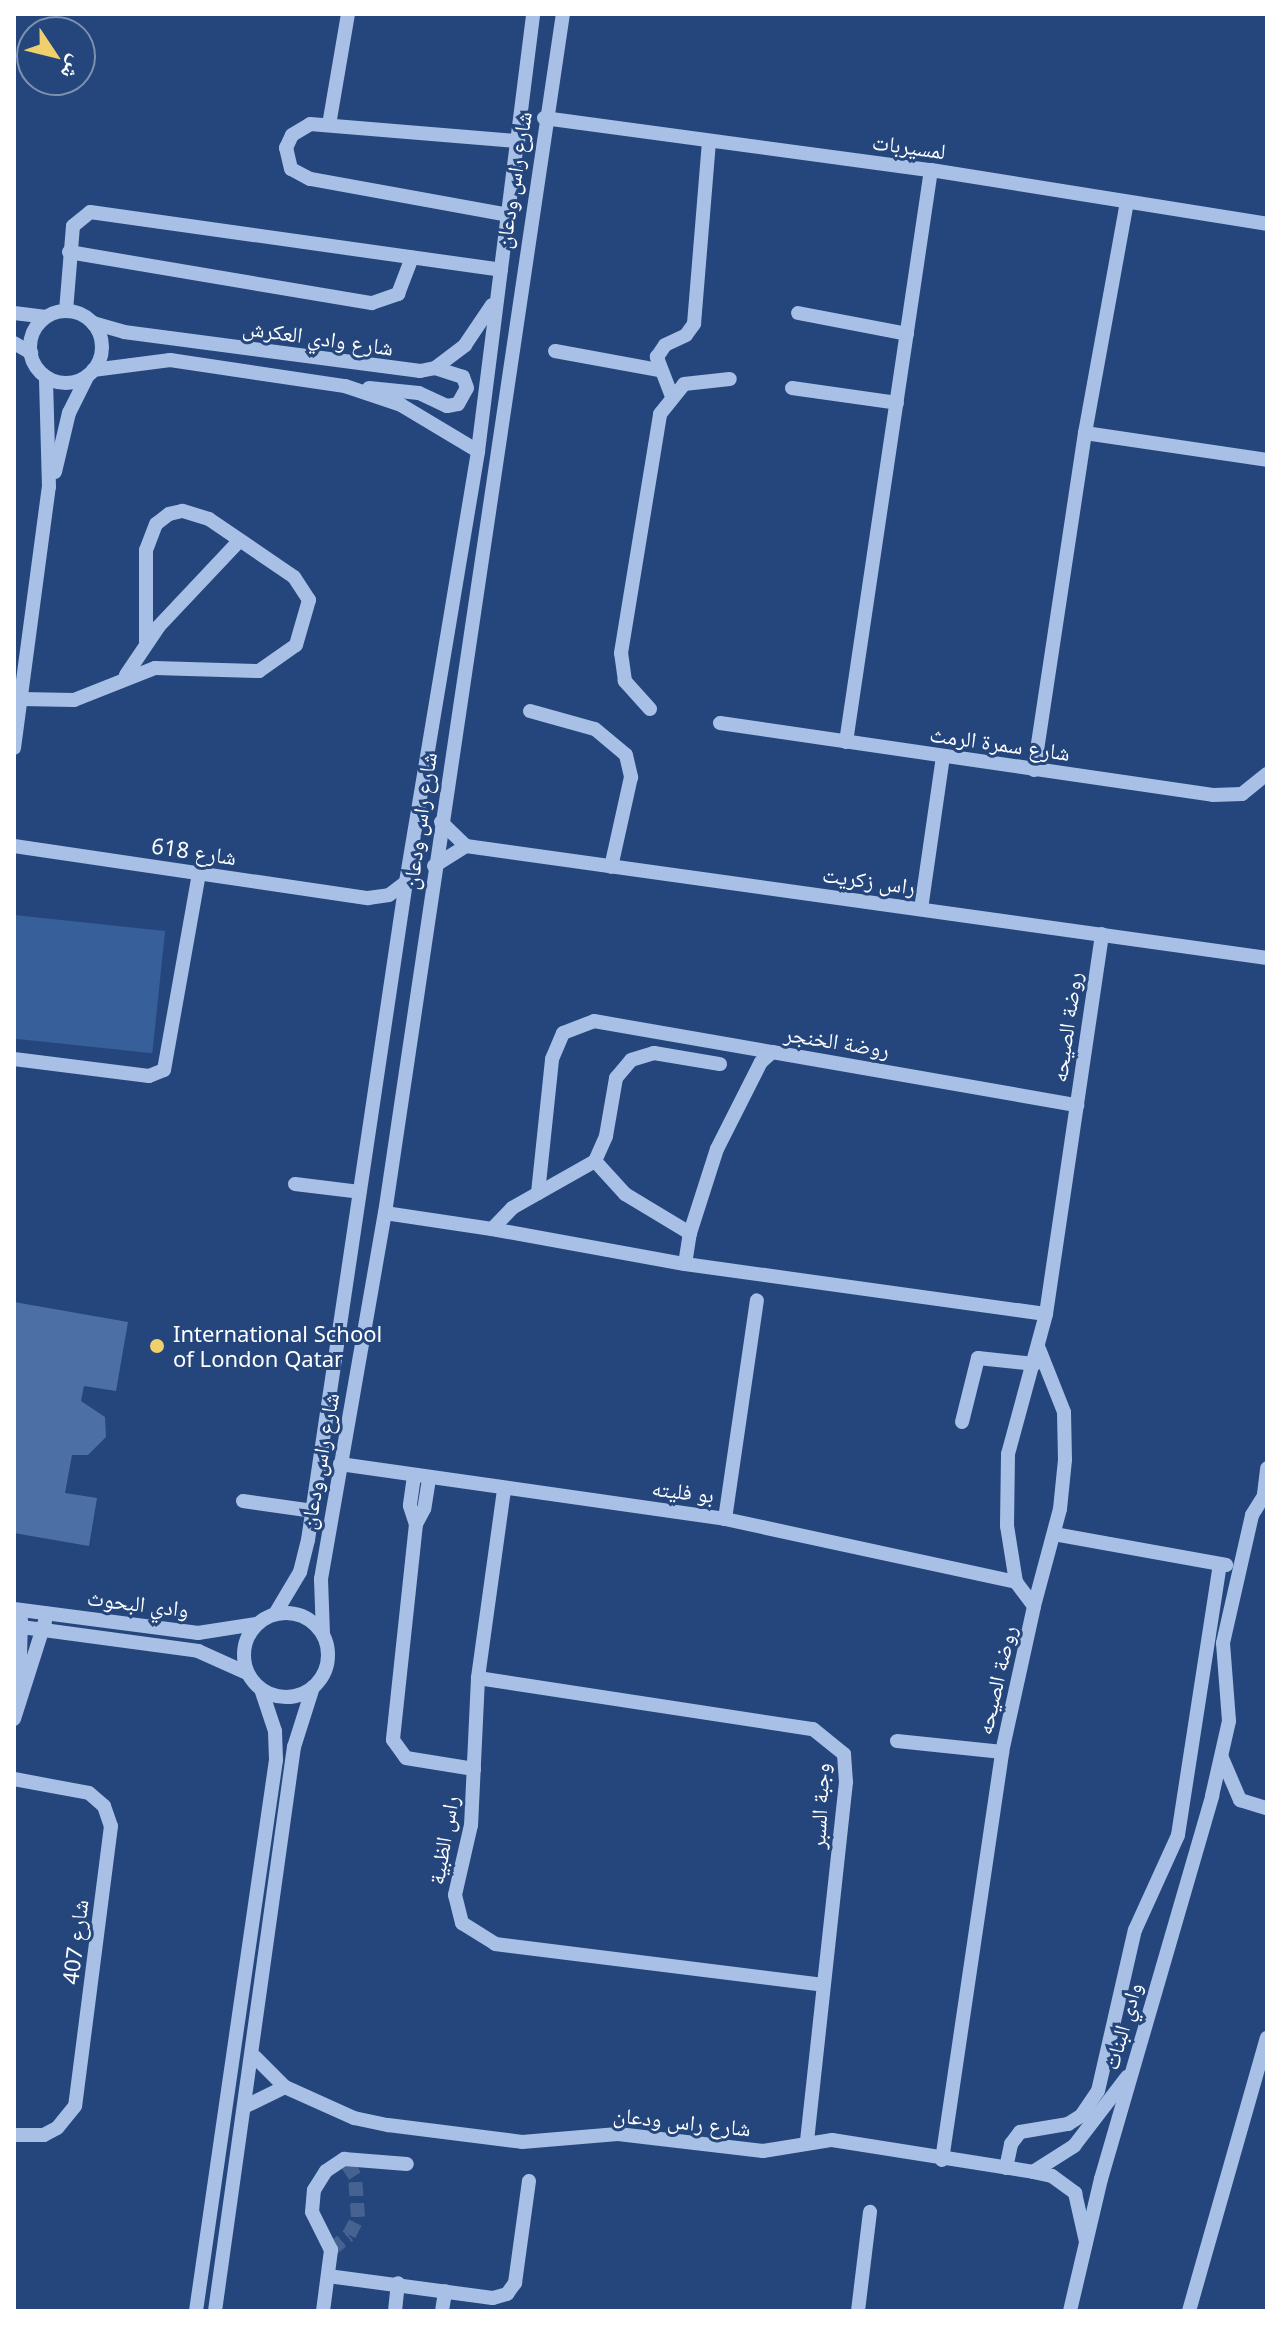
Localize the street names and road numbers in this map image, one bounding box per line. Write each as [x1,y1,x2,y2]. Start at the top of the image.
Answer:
street label: شارع راس ودعان [489,110,537,250]
street label: لمسيربات [871,128,947,164]
street label: شارع وادي العكرش [241,313,395,361]
street label: شارع سمرة الرمث [928,720,1072,766]
street label: شارع راس ودعان [396,751,442,891]
street label: شارع 618 [150,832,238,870]
street label: راس زكريت [821,860,917,900]
street label: روضة الصيحه [1045,970,1087,1084]
street label: روضة الخنجر [782,1020,892,1062]
street label: شارع راس ودعان [294,1391,344,1531]
street label: بو فليته [650,1474,716,1508]
street label: وادي البحوث [86,1584,190,1622]
street label: روضة الصيحه [971,1623,1021,1737]
street label: وجبة السبر [804,1762,834,1850]
street label: راس الظبية [422,1794,464,1886]
street label: شارع 407 [57,1898,93,1986]
street label: وادي البنات [1097,1979,1147,2073]
street label: شارع راس ودعان [612,2101,752,2141]

